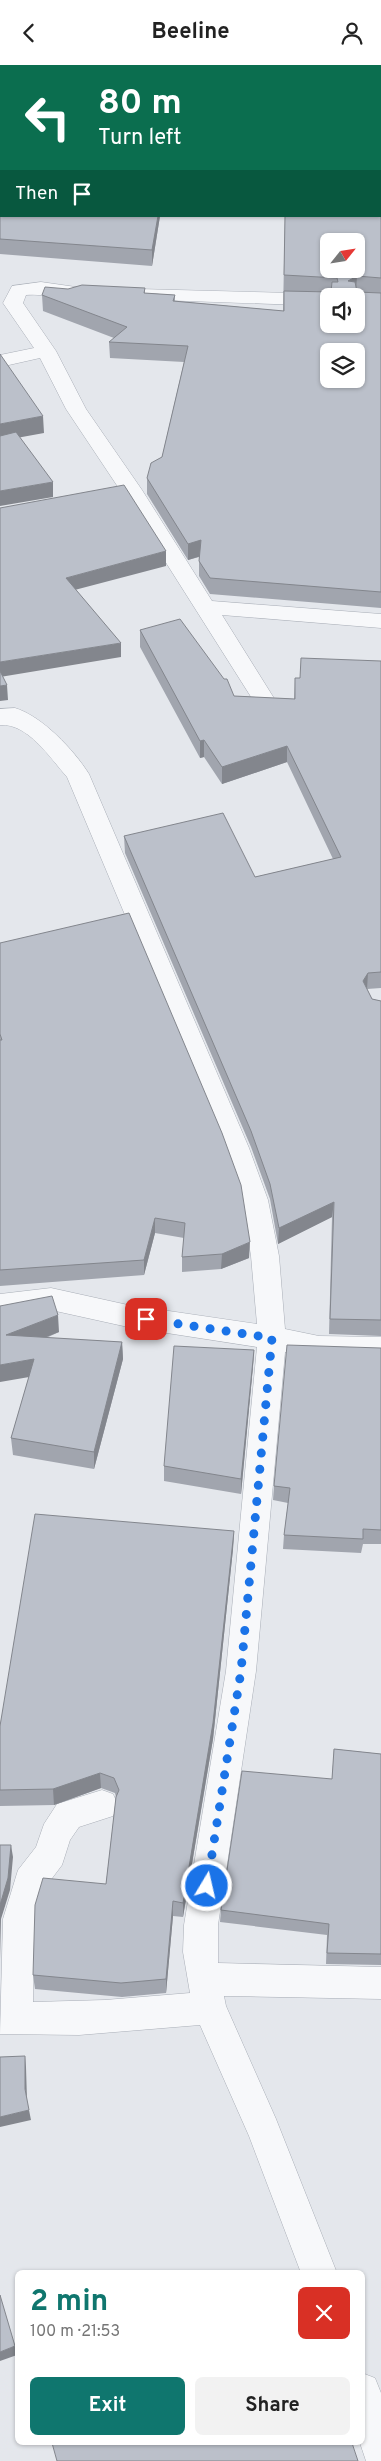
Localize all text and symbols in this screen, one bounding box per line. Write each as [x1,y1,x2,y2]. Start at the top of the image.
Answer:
icon: back [15,19,43,47]
text: Beeline [151,19,230,46]
icon: person [338,19,366,47]
text: 80 m [98,82,182,126]
icon: left [15,85,80,150]
text: Turn left [98,125,181,152]
icon: arrive [68,180,96,208]
text: Then [15,182,58,206]
north arrow [320,233,365,277]
map controls [320,233,365,388]
button: sound [320,288,365,333]
button: layers [320,343,365,388]
pin [125,1298,167,1340]
icon: arrive [132,1305,160,1333]
position arrow [180,1859,232,1911]
text: 2 min [30,2284,108,2321]
button: close [298,2287,350,2339]
text: 100 m · 21:53 [30,2322,120,2342]
button: Exit [30,2377,185,2435]
button: Share [195,2377,350,2435]

